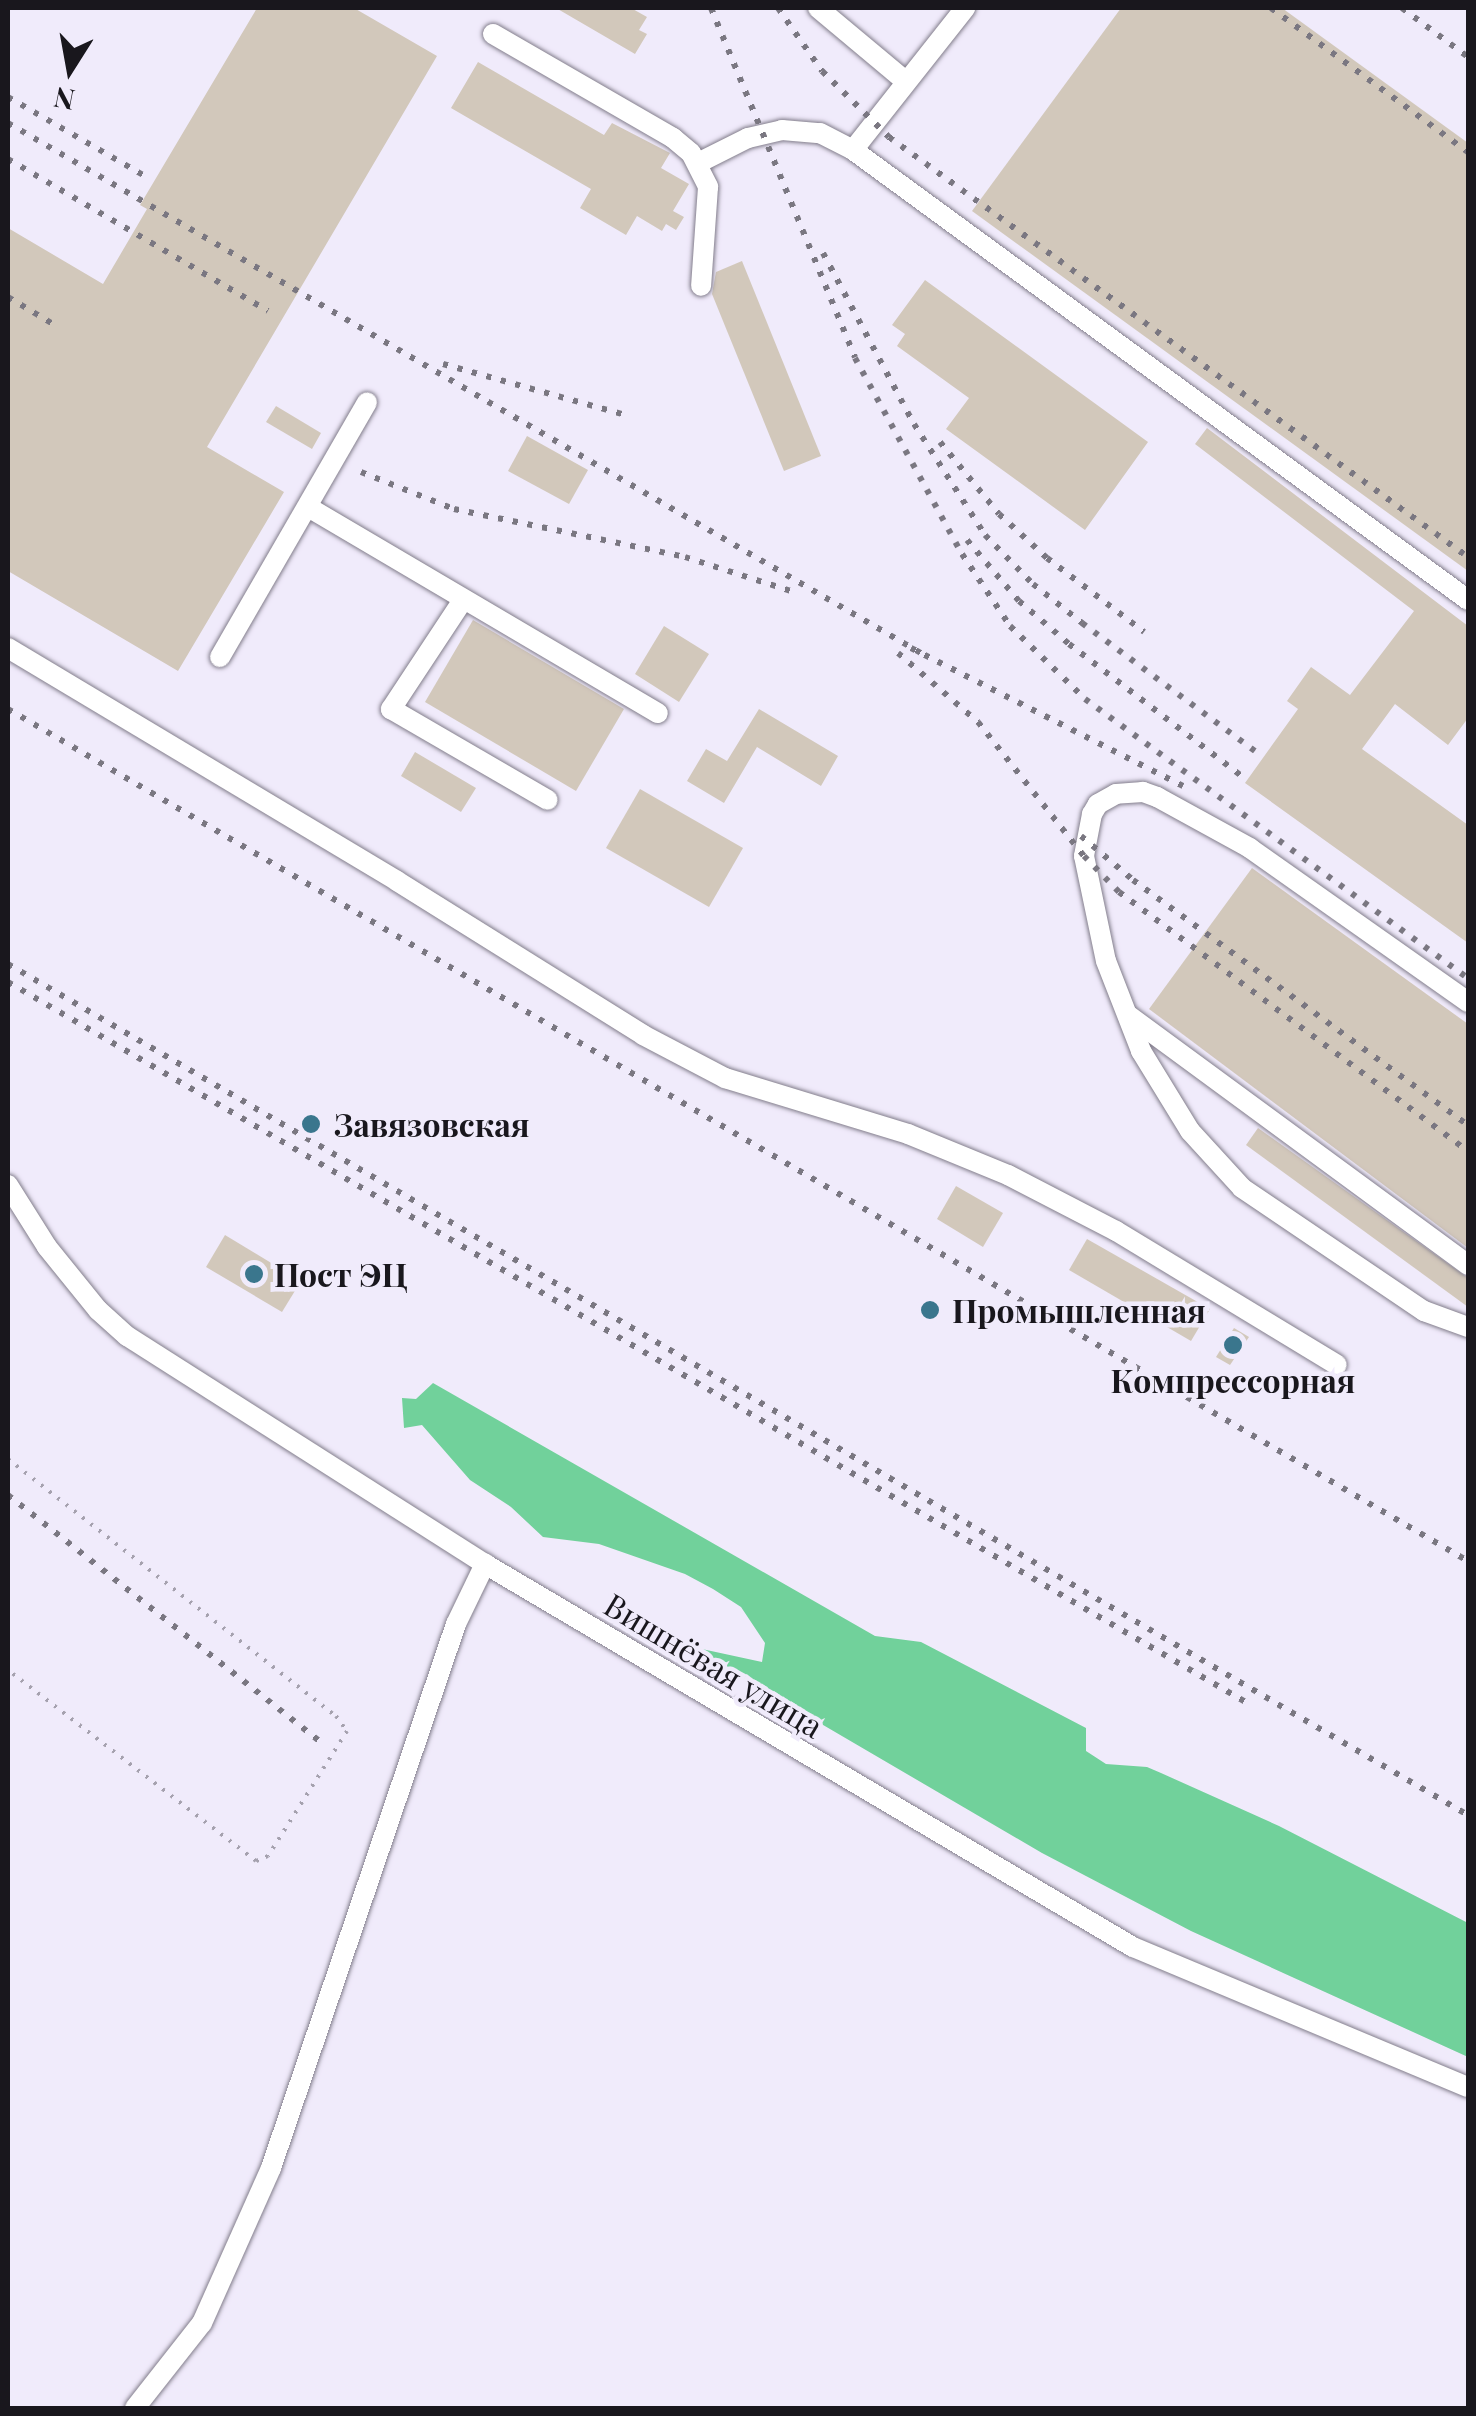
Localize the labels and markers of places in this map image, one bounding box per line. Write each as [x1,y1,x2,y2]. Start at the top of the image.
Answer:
place label: Завязовская [334,1105,530,1143]
marker: Завязовская [298,1111,324,1137]
place label: Пост ЭЦ [274,1255,407,1293]
marker: Пост ЭЦ [243,1263,265,1285]
place label: Промышленная [952,1291,1206,1329]
marker: Промышленная [917,1297,943,1323]
marker: Компрессорная [1222,1334,1244,1356]
place label: Компрессорная [1111,1361,1355,1399]

